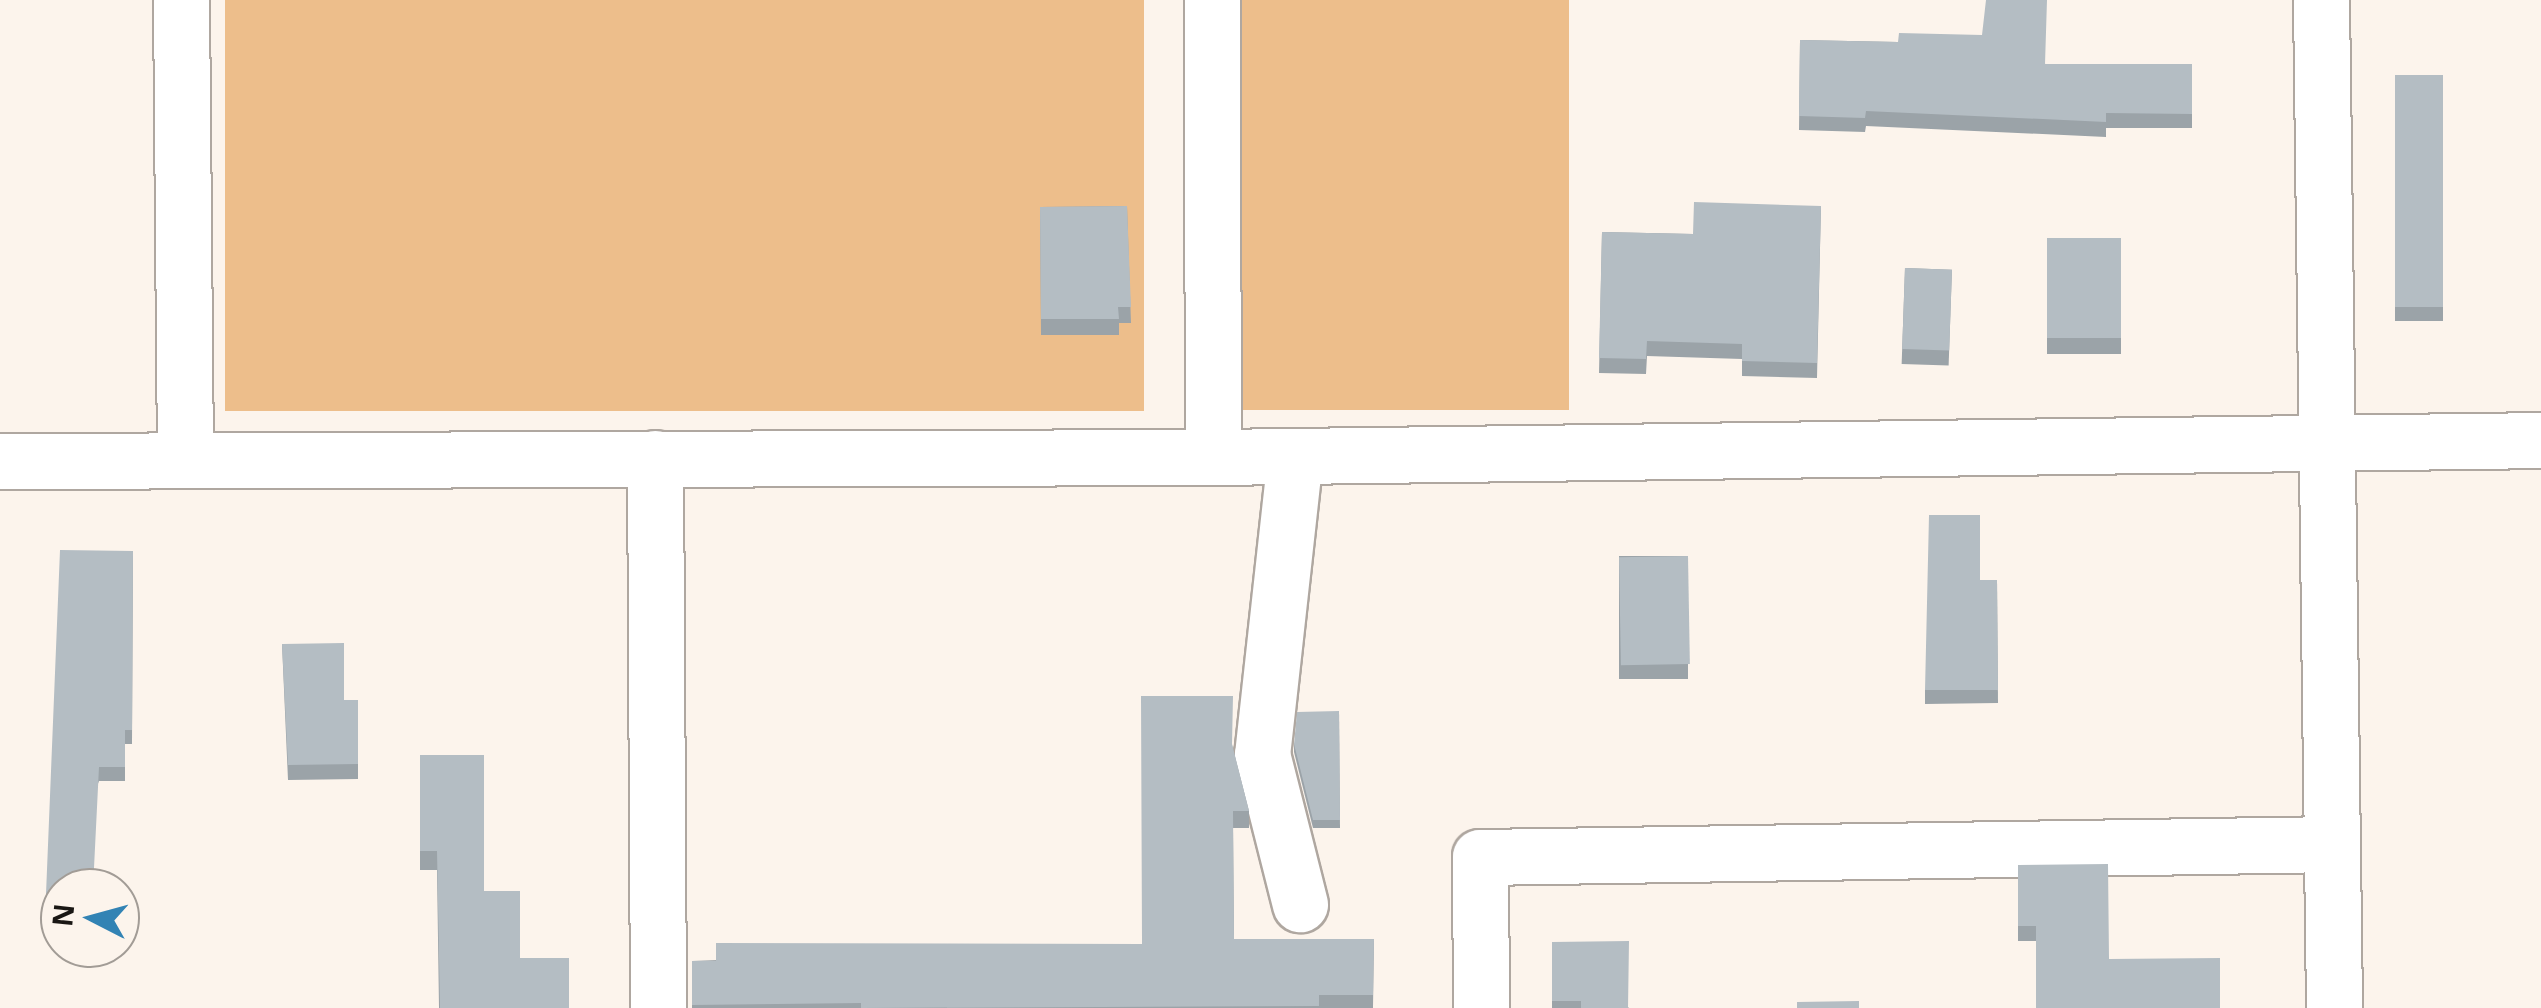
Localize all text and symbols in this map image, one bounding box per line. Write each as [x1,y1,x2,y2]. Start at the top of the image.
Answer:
north arrow [40,868,140,968]
text: N [42,902,82,928]

